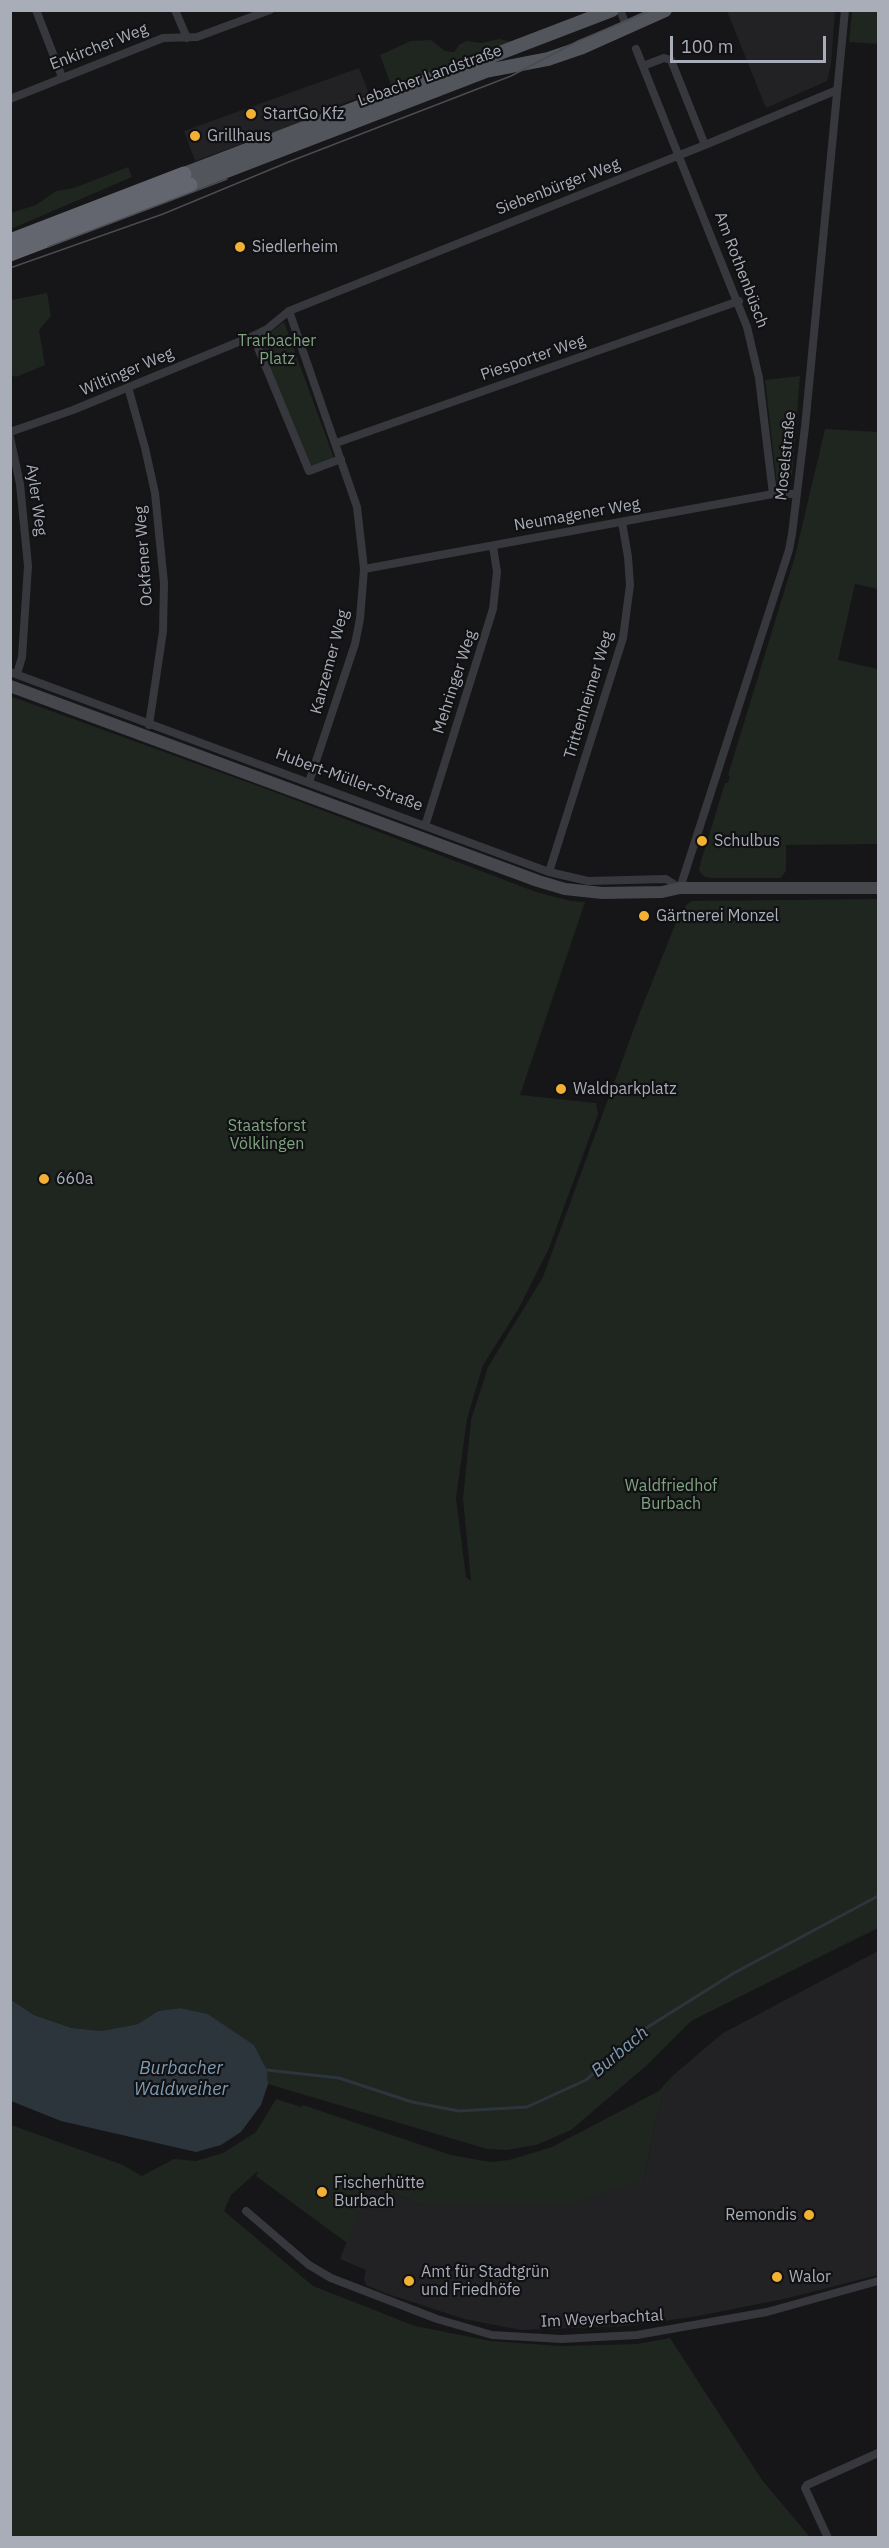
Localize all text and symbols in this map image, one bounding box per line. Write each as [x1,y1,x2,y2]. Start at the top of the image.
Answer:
street label: Enkircher Weg [47,19,151,75]
scale bar [673,24,829,62]
text: 100 m [681,35,733,58]
street label: Lebacher Landstraße [355,41,505,111]
place label: StartGo Kfz [263,104,344,124]
marker: StartGo Kfz [244,107,258,121]
place label: Grillhaus [207,126,271,146]
marker: Grillhaus [188,129,202,143]
street label: Siebenbürger Weg [493,155,623,219]
street label: Am Rothenbüsch [710,209,772,331]
place label: Siedlerheim [252,237,338,257]
marker: Siedlerheim [233,240,247,254]
park label: Trarbacher Platz [238,331,316,369]
street label: Piesporter Weg [478,331,588,385]
street label: Wiltinger Weg [78,344,176,400]
street label: Moselstraße [772,410,800,502]
street label: Ayler Weg [21,463,51,537]
street label: Neumagener Weg [513,494,641,536]
street label: Ockfener Weg [131,505,157,607]
street label: Kanzemer Weg [307,608,353,716]
street label: Mehringer Weg [429,628,481,736]
street label: Trittenheimer Weg [560,629,618,761]
street label: Hubert-Müller-Straße [273,744,425,816]
place label: Schulbus [714,831,780,851]
marker: Schulbus [695,834,709,848]
place label: Gärtnerei Monzel [656,906,779,926]
marker: Gärtnerei Monzel [637,909,651,923]
place label: Waldparkplatz [573,1079,677,1099]
marker: Waldparkplatz [554,1082,568,1096]
park label: Staatsforst Völklingen [228,1116,306,1154]
place label: 660a [56,1169,93,1189]
marker: 660a [37,1172,51,1186]
park label: Waldfriedhof Burbach [625,1476,717,1514]
water label: Burbach [587,2022,653,2082]
water label: Burbacher Waldweiher [134,2058,228,2100]
place label: Fischerhütte Burbach [334,2173,425,2211]
marker: Fischerhütte Burbach [315,2185,329,2199]
place label: Remondis [725,2205,797,2225]
marker: Remondis [802,2208,816,2222]
place label: Amt für Stadtgrün und Friedhöfe [421,2262,549,2300]
place label: Walor [789,2267,831,2287]
marker: Walor [770,2270,784,2284]
marker: Amt für Stadtgrün und Friedhöfe [402,2274,416,2288]
street label: Im Weyerbachtal [540,2306,664,2332]

